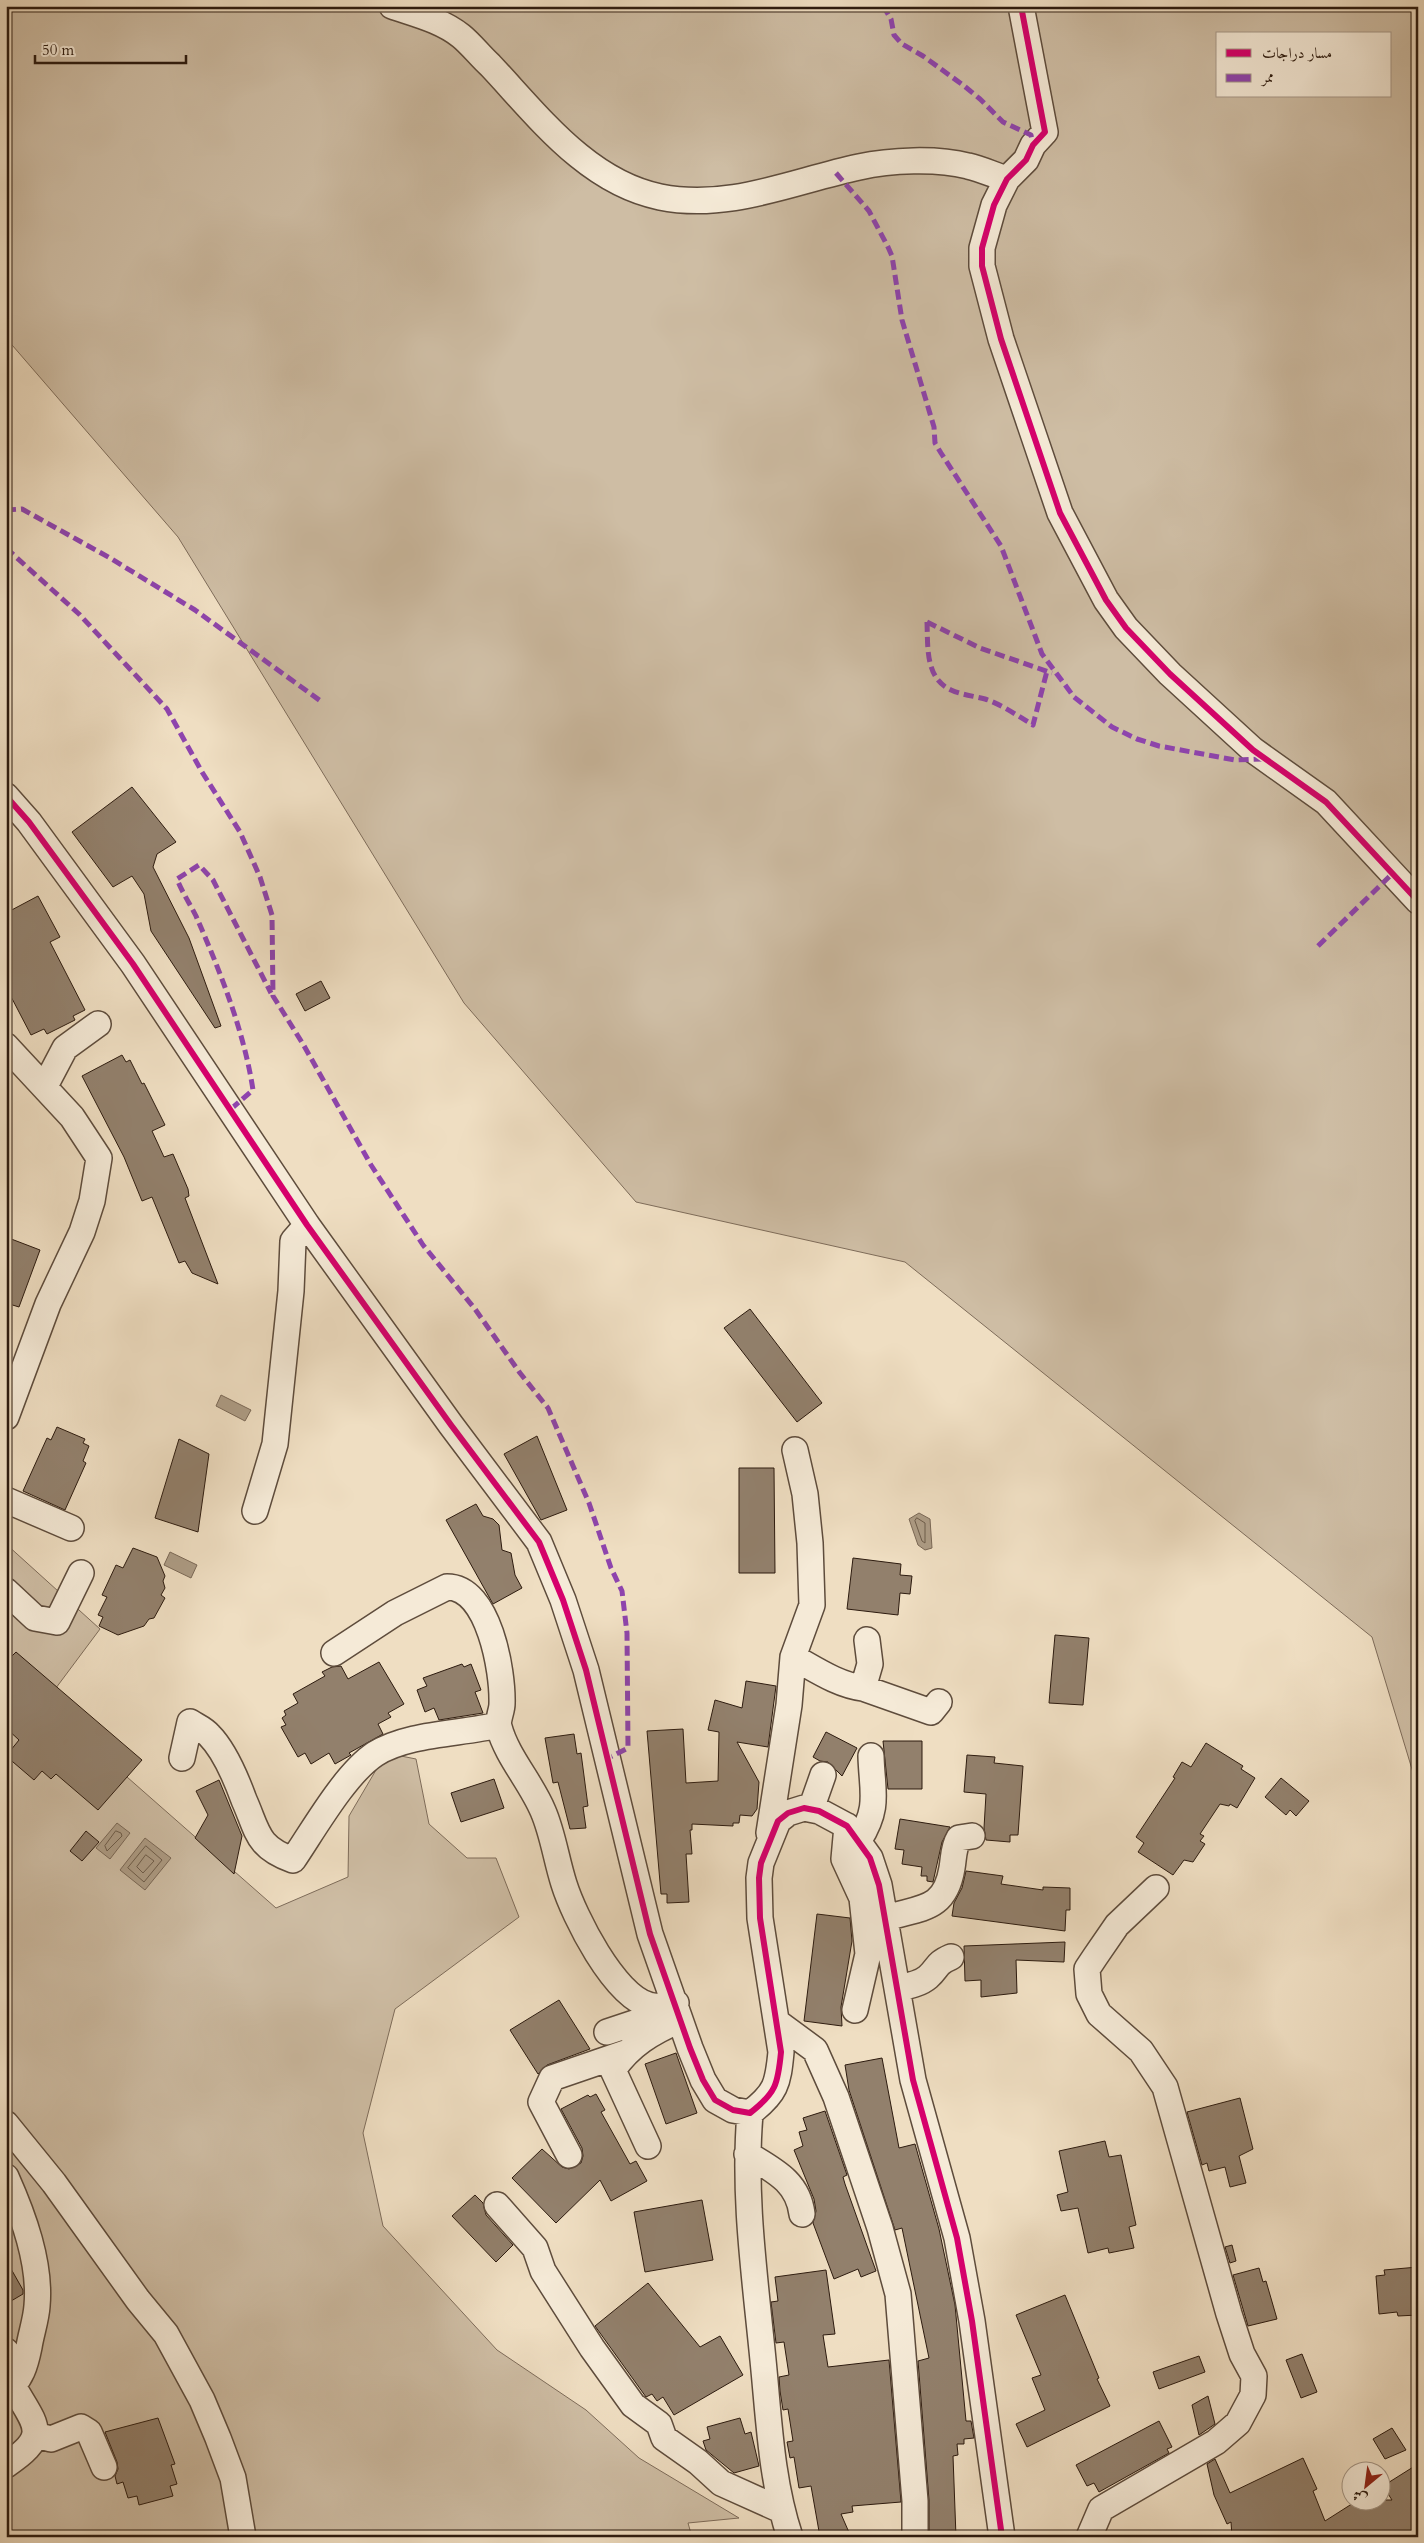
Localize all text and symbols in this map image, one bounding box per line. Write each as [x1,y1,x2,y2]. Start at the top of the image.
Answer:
scale bar [35,32,186,64]
legend [1216,32,1392,98]
text: 50 m [42,40,74,60]
text: مسار دراجات [1262,43,1332,63]
text: ممر [1260,67,1274,87]
north arrow [1342,2460,1392,2510]
text: ش [1349,2485,1371,2509]

